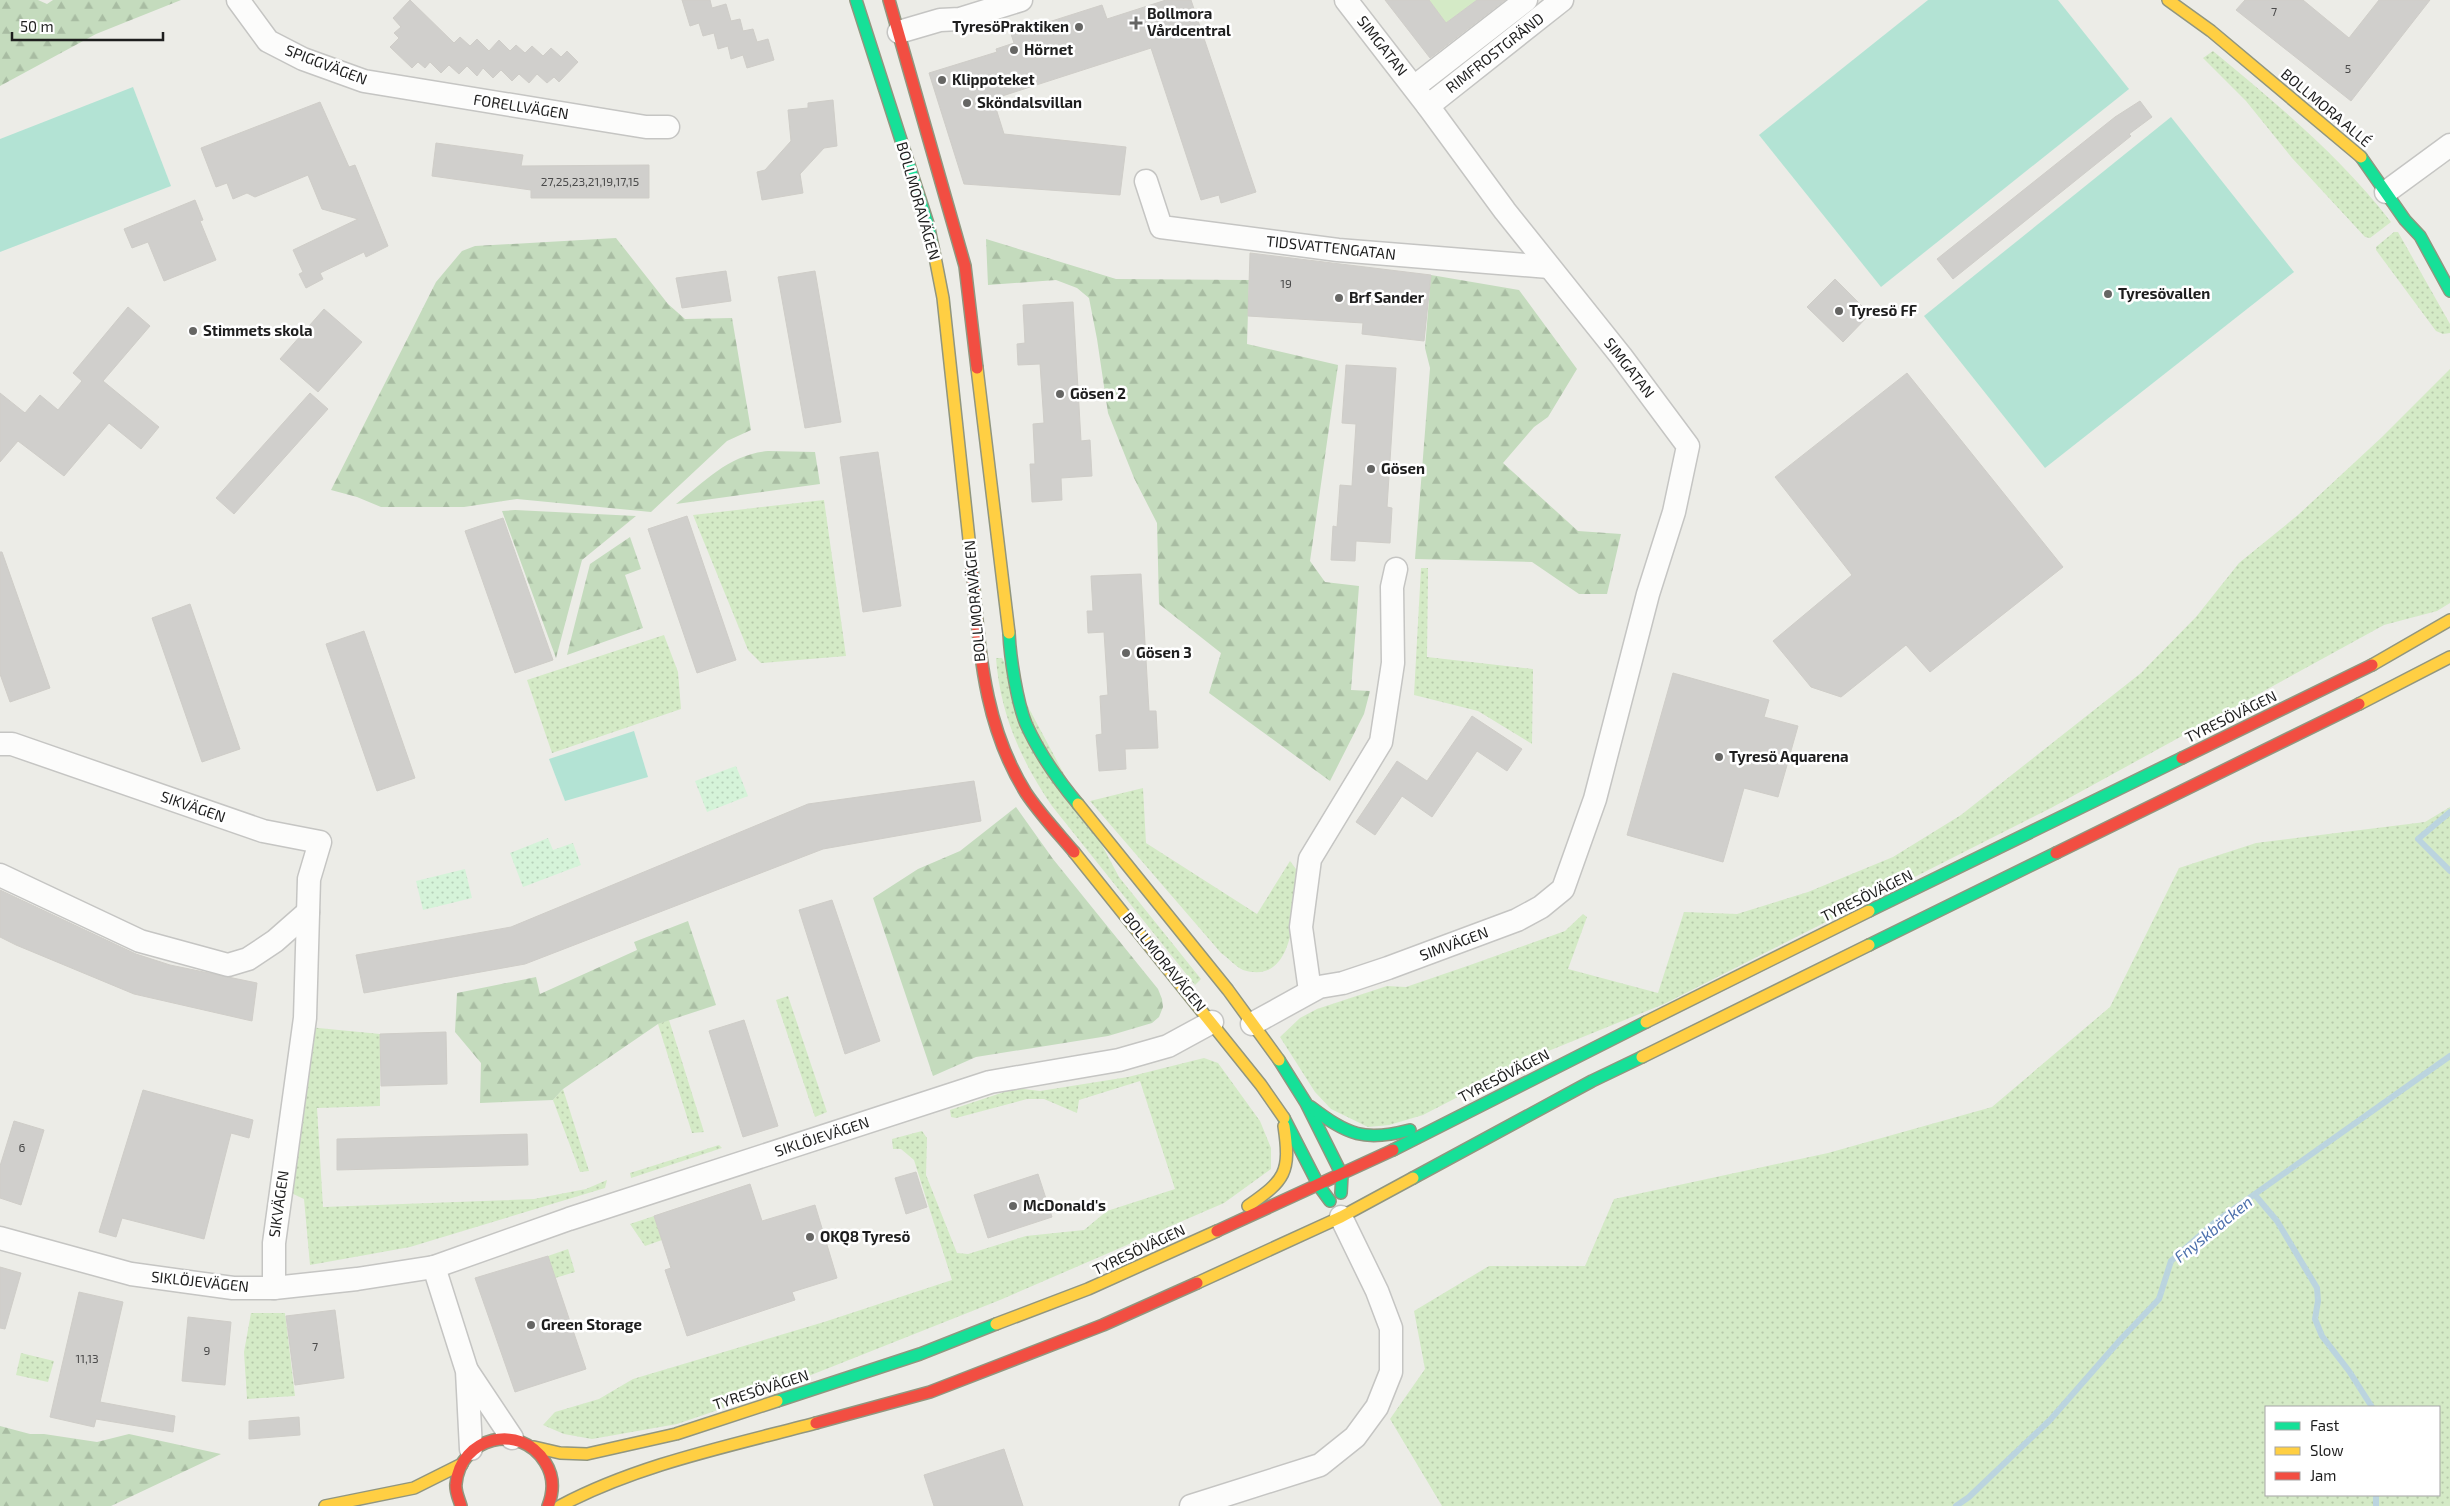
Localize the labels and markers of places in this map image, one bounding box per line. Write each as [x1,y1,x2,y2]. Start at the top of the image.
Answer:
place label: Bollmora Vårdcentral [1147,4,1231,39]
marker: Bollmora Vårdcentral [1129,16,1143,30]
place label: TyresöPraktiken [952,17,1069,36]
marker: TyresöPraktiken [1073,21,1085,33]
place label: Hörnet [1024,40,1073,58]
marker: Hörnet [1008,44,1020,56]
place label: Klippoteket [952,70,1035,88]
marker: Klippoteket [936,74,948,86]
place label: Sköndalsvillan [977,93,1082,111]
marker: Sköndalsvillan [961,97,973,109]
place label: Tyresövallen [2118,284,2210,303]
place label: Brf Sander [1349,288,1425,306]
marker: Tyresövallen [2102,288,2114,300]
marker: Brf Sander [1333,292,1345,304]
place label: Tyresö FF [1849,301,1917,320]
marker: Tyresö FF [1833,305,1845,317]
place label: Stimmets skola [203,321,313,339]
marker: Stimmets skola [187,325,199,337]
place label: Gösen 2 [1070,384,1126,402]
marker: Gösen 2 [1054,388,1066,400]
place label: Gösen [1381,459,1425,477]
marker: Gösen [1365,463,1377,475]
place label: Gösen 3 [1136,643,1192,661]
marker: Gösen 3 [1120,647,1132,659]
place label: Tyresö Aquarena [1729,747,1849,766]
marker: Tyresö Aquarena [1713,751,1725,763]
place label: McDonald's [1023,1196,1106,1214]
marker: McDonald's [1007,1200,1019,1212]
place label: OKQ8 Tyresö [820,1227,910,1246]
marker: OKQ8 Tyresö [804,1231,816,1243]
place label: Green Storage [541,1315,642,1333]
marker: Green Storage [525,1319,537,1331]

